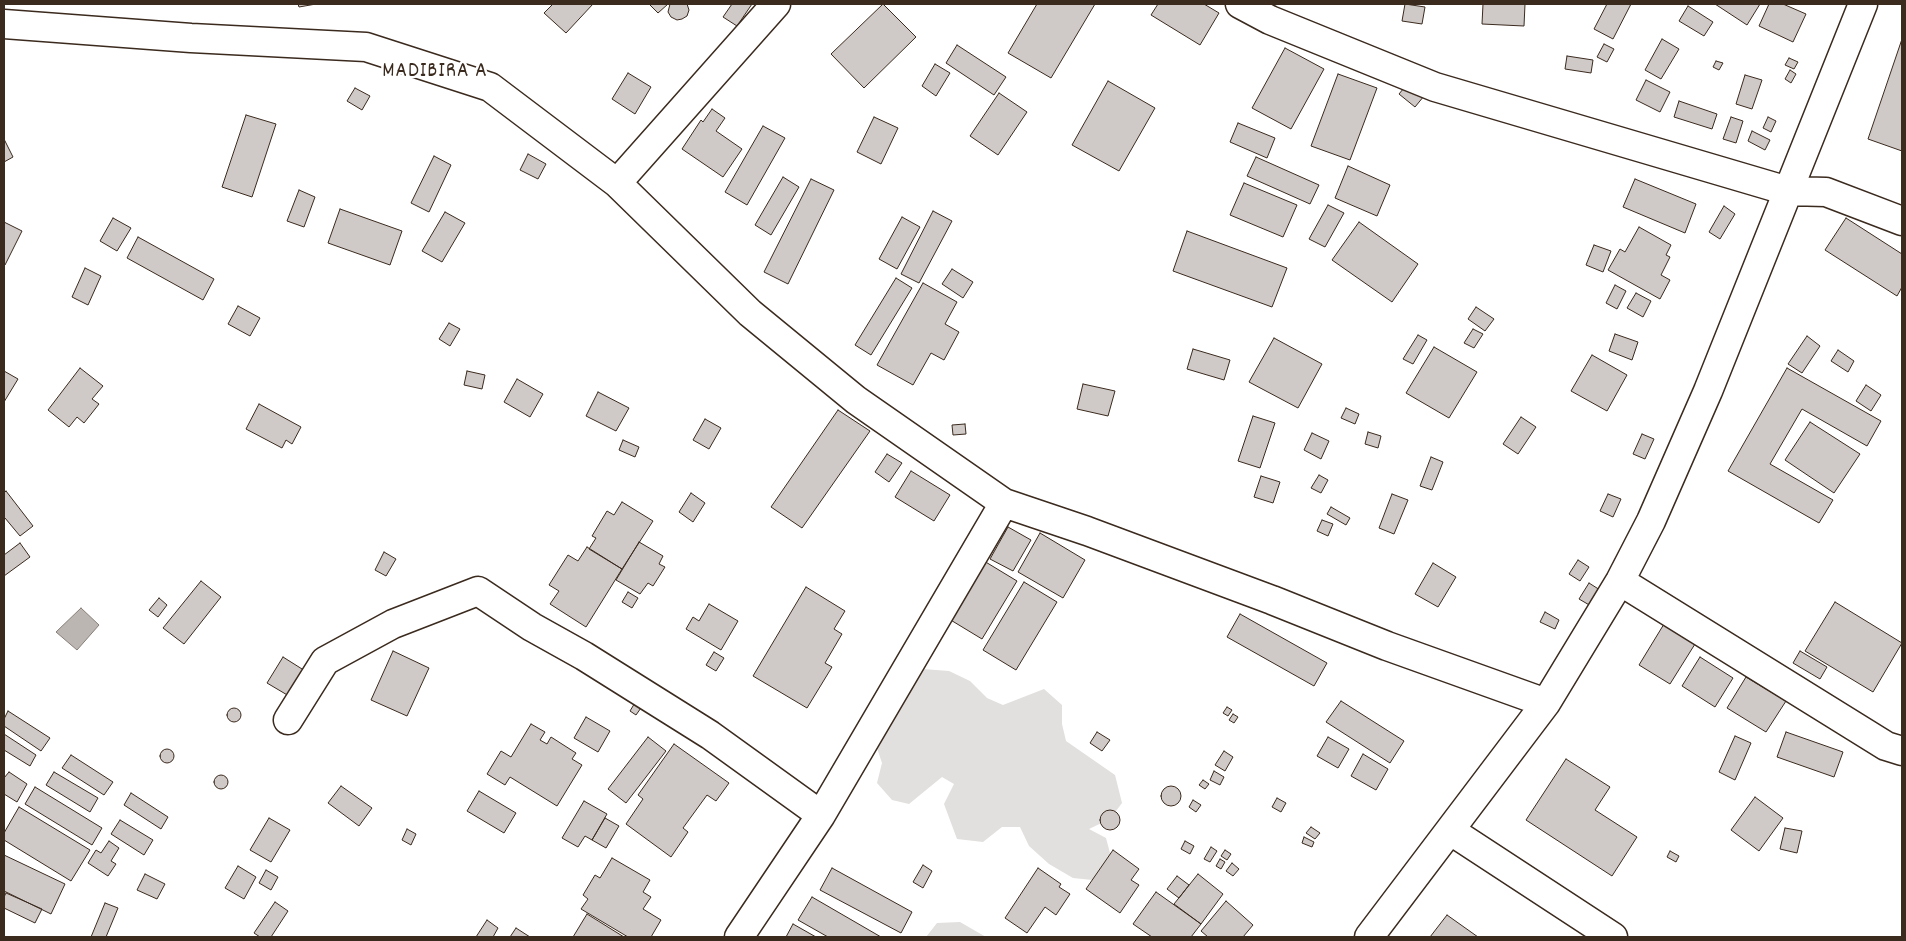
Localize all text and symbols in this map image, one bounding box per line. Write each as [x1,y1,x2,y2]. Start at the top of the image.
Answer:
district label: MADIBIRA A [381,60,489,86]

